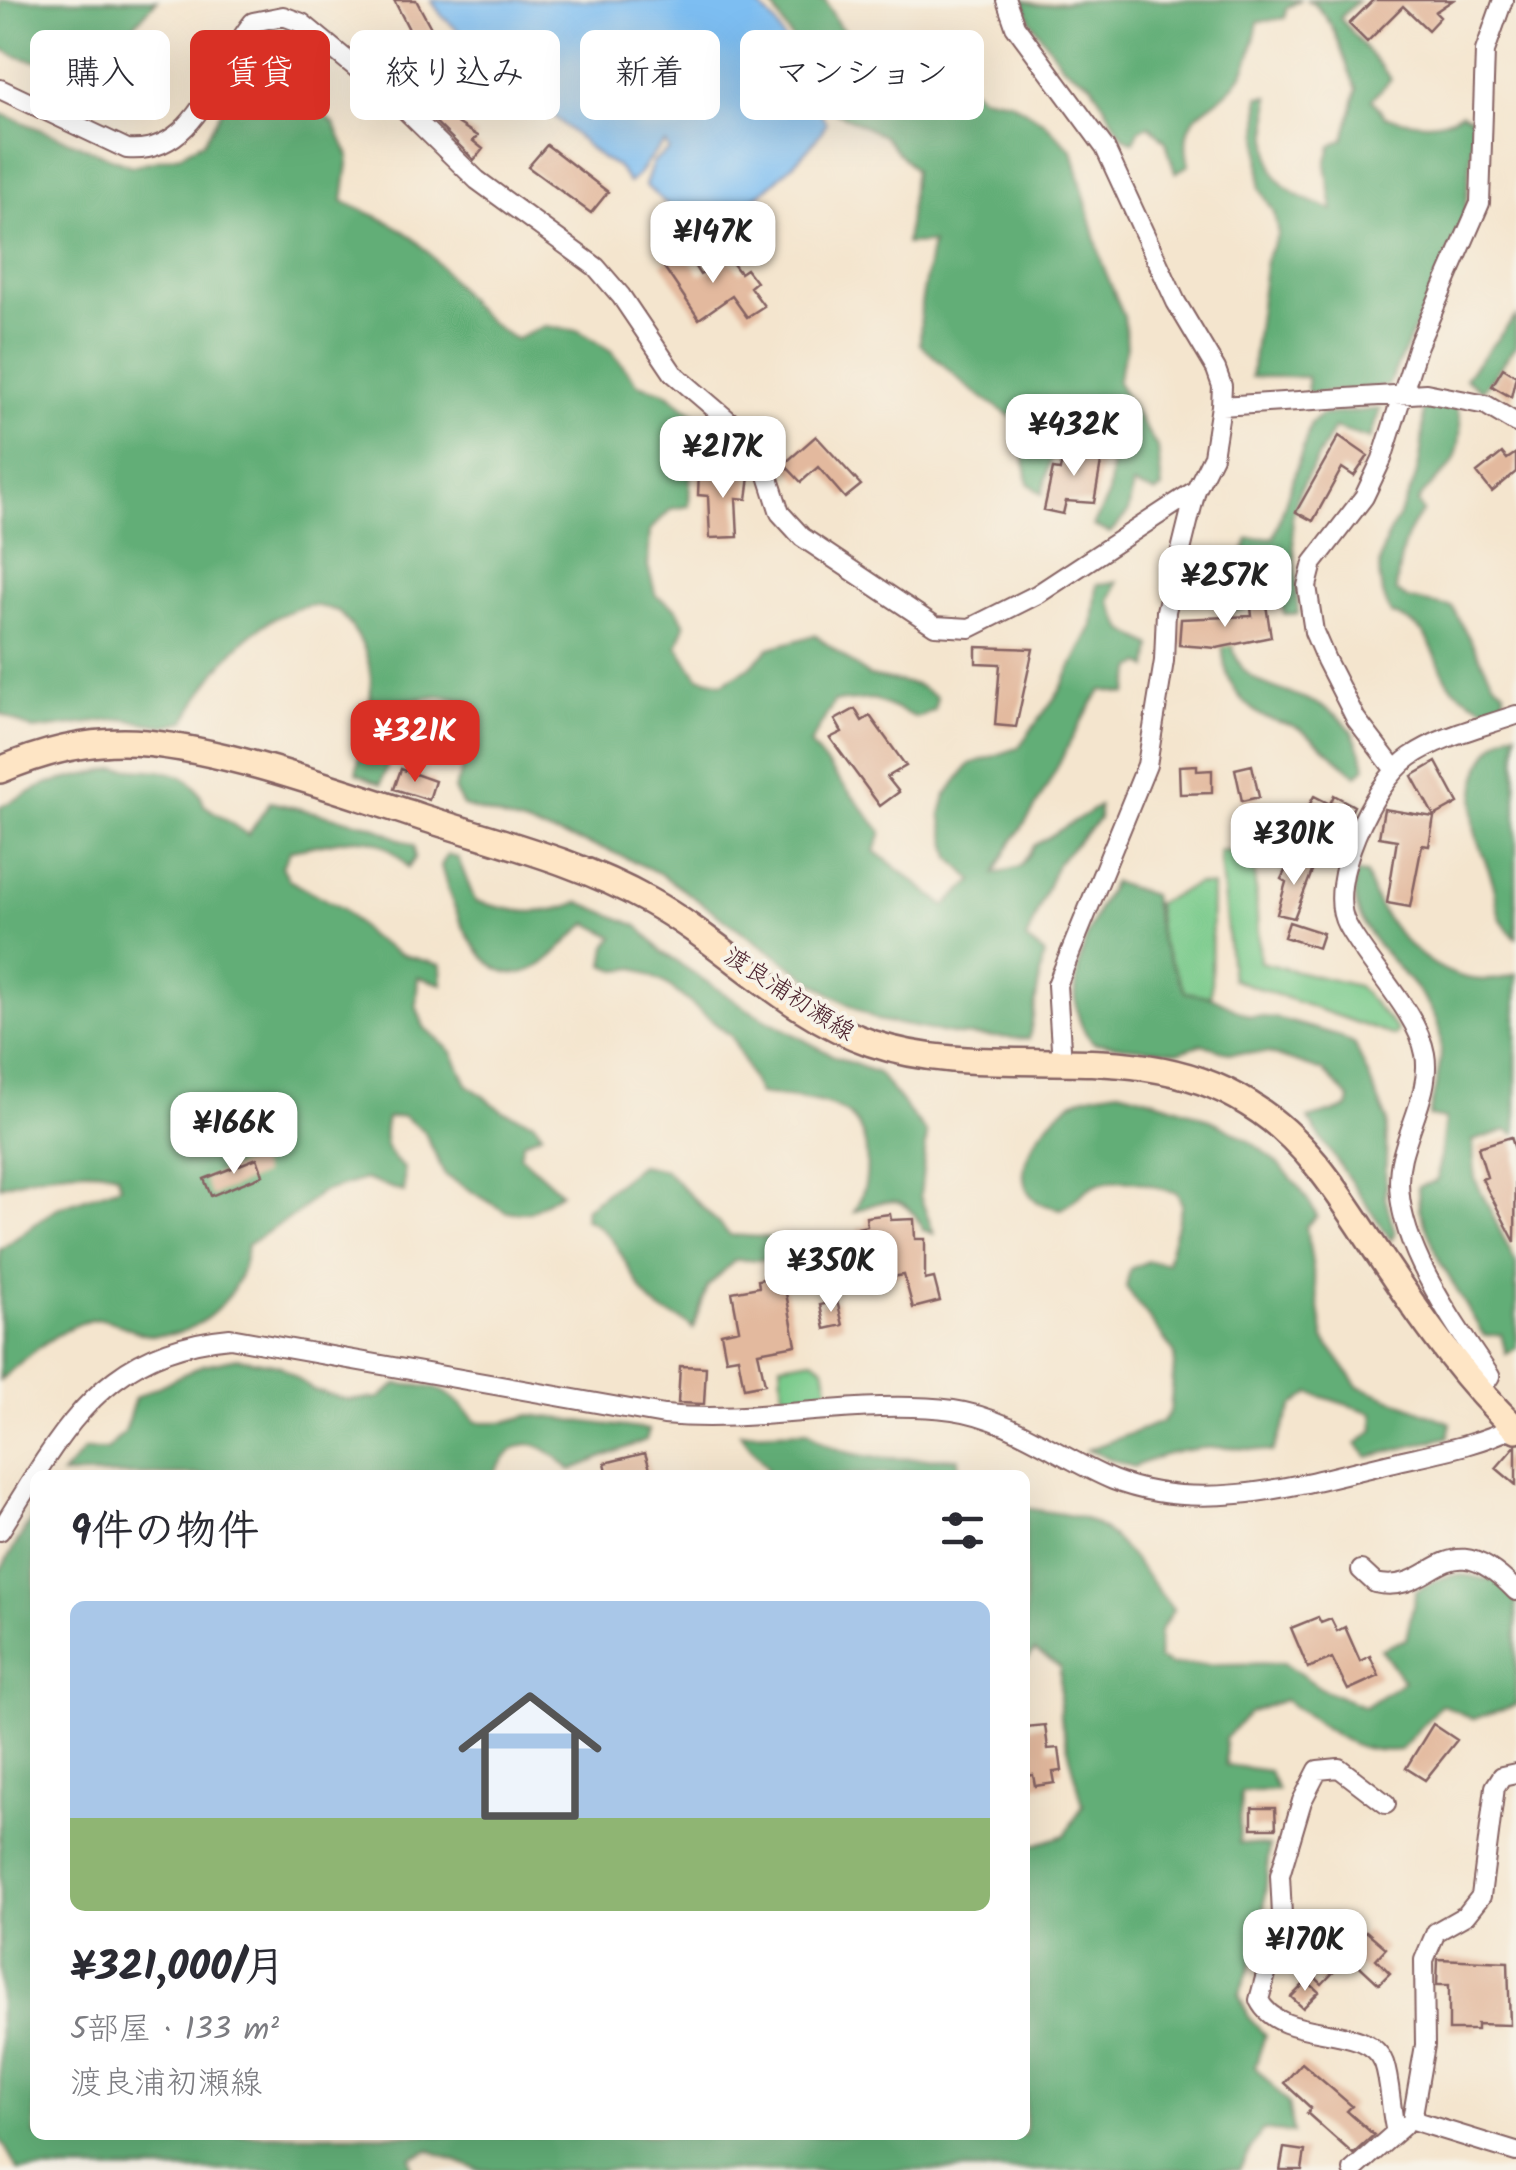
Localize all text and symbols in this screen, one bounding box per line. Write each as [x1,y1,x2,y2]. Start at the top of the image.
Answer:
chip: 購入 [30,30,170,120]
chip: 賃貸 [190,30,330,120]
chip: 絞り込み [350,30,560,120]
chip: 新着 [580,30,720,120]
chip: マンション [740,30,984,120]
pin: ¥147K [643,201,783,286]
text: ¥147K [672,208,754,259]
pin: ¥432K [1004,394,1144,479]
text: ¥432K [1028,401,1120,452]
pin: ¥217K [653,416,793,501]
text: ¥217K [682,423,764,474]
pin: ¥257K [1155,545,1295,630]
text: ¥257K [1181,552,1269,603]
pin: ¥321K [345,700,485,785]
text: ¥321K [373,707,457,758]
pin: ¥301K [1224,803,1364,888]
text: ¥301K [1253,810,1335,861]
street label: 渡良浦初瀬線 [715,937,863,1052]
pin: ¥166K [164,1092,304,1177]
text: ¥166K [192,1099,276,1150]
pin: ¥350K [761,1230,901,1315]
text: ¥350K [786,1237,876,1288]
text: 9件の物件 [70,1499,259,1566]
icon: filters [935,1503,990,1558]
icon: home [440,1666,620,1846]
pin: ¥170K [1235,1909,1375,1994]
text: ¥170K [1265,1916,1345,1967]
text: ¥321,000/月 [70,1935,285,2002]
text: 5部屋 · 133 m² [70,2005,279,2056]
text: 渡良浦初瀬線 [70,2059,262,2110]

